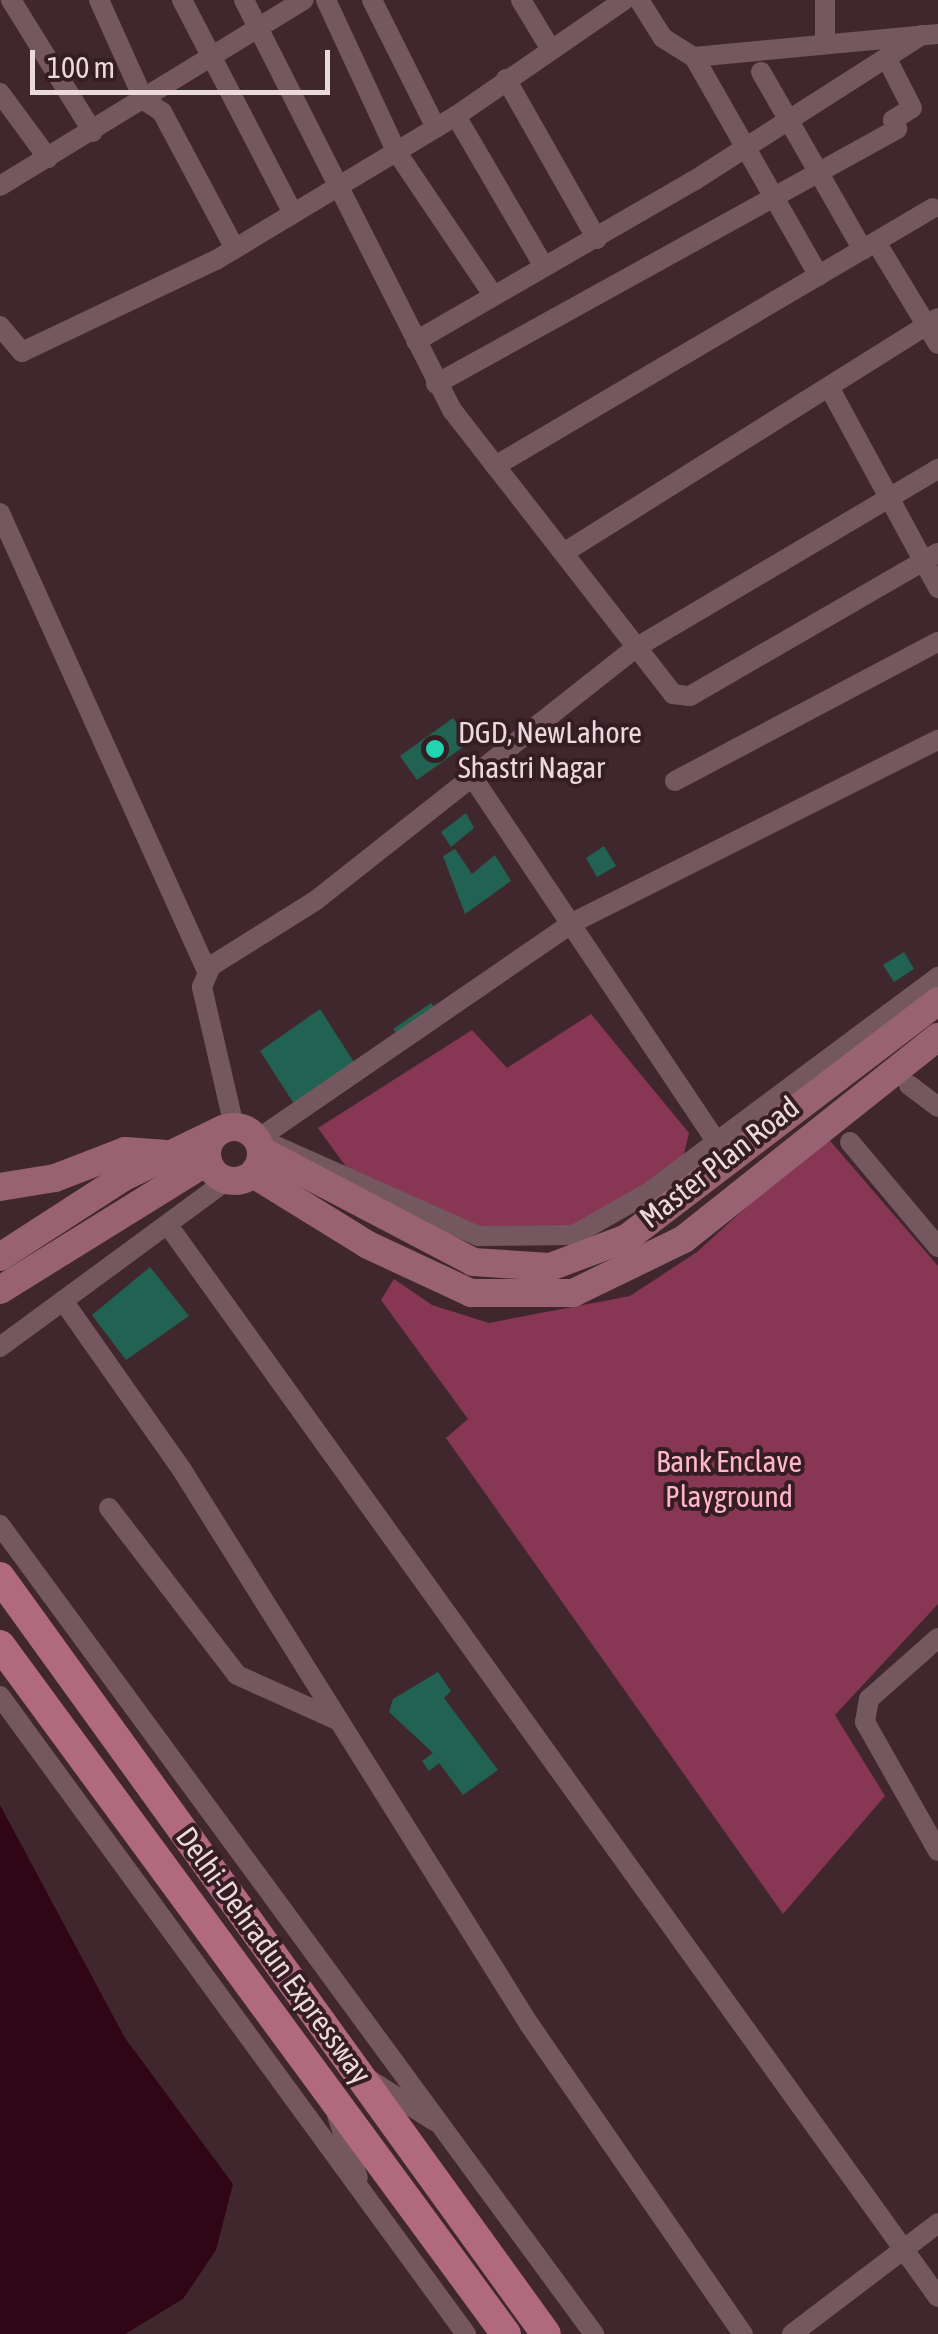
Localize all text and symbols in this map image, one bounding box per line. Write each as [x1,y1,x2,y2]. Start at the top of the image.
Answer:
scale bar [35,30,335,92]
text: 100 m [47,50,115,84]
place label: DGD, NewLahore Shastri Nagar [458,714,642,784]
marker: DGD, NewLahore Shastri Nagar [422,736,448,762]
street label: Master Plan Road [632,1089,806,1235]
park label: Bank Enclave Playground [656,1443,802,1514]
street label: Delhi-Dehradun Expressway [169,1820,379,2090]

